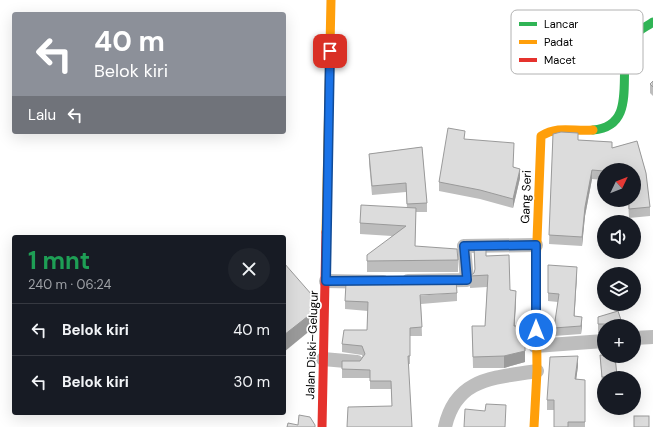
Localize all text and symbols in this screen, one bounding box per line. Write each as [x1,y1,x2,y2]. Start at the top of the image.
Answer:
legend [511,10,643,74]
text: Lancar [544,17,578,31]
text: 40 m [94,23,165,60]
icon: left [28,28,80,80]
pin [313,34,347,68]
text: Padat [544,35,573,49]
icon: arrive [319,40,341,62]
text: Macet [544,53,576,67]
text: Belok kiri [94,59,168,83]
icon: left [64,104,86,126]
text: Lalu [28,105,56,125]
north arrow [597,163,641,207]
map controls [597,163,641,415]
street label: Gang Seri [517,170,535,224]
button: sound [597,215,641,259]
text: 1 mnt [28,245,90,276]
button: close [228,248,270,290]
button: layers [597,267,641,311]
text: 240 m · 06:24 [28,276,111,293]
street label: Jalan Diski–Gelugur [302,289,322,400]
position arrow [515,309,557,351]
icon: left [28,319,50,341]
button: + [597,319,641,363]
text: Belok kiri [62,320,129,340]
text: 40 m [233,320,270,340]
icon: left [28,371,50,393]
button: − [597,371,641,415]
text: Belok kiri [62,372,129,392]
text: 30 m [234,372,270,392]

